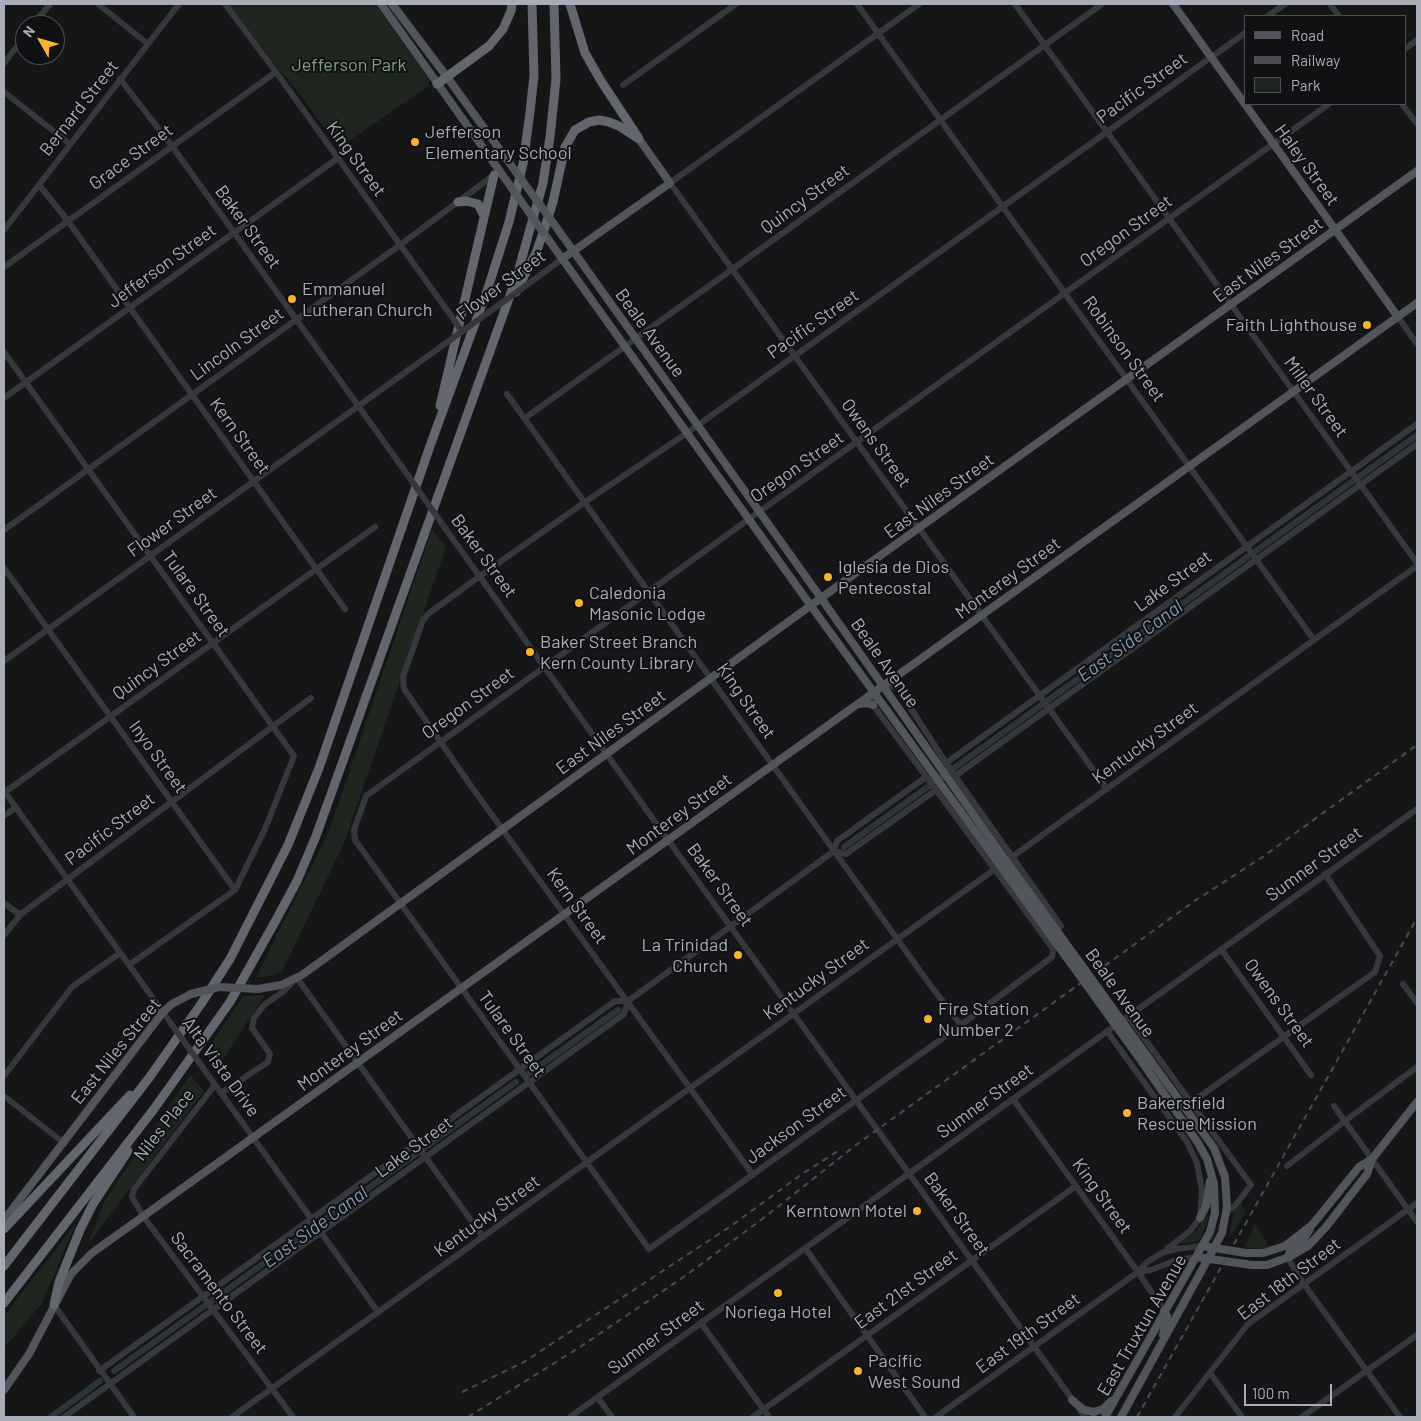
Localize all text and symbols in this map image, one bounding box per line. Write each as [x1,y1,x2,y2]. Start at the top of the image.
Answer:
north arrow [15,15,65,65]
legend [1244,15,1406,105]
text: N [19,22,38,40]
text: Road [1291,26,1324,44]
street label: Pacific Street [1092,48,1192,128]
text: Railway [1291,51,1340,69]
park label: Jefferson Park [291,54,407,76]
street label: Bernard Street [35,56,123,160]
text: Park [1291,76,1320,94]
street label: King Street [322,117,390,201]
street label: Grace Street [85,119,177,195]
street label: Haley Street [1270,120,1344,210]
place label: Jefferson Elementary School [425,121,572,163]
marker: Jefferson Elementary School [409,136,421,148]
street label: Quincy Street [756,160,854,238]
street label: Baker Street [210,181,286,273]
street label: Oregon Street [1076,190,1176,272]
street label: East Niles Street [1209,213,1327,307]
street label: Jefferson Street [104,219,220,313]
street label: Flower Street [452,245,550,325]
place label: Emmanuel Lutheran Church [302,278,432,320]
street label: Beale Avenue [611,284,689,382]
street label: Pacific Street [763,285,863,363]
street label: Robinson Street [1078,292,1170,406]
marker: Emmanuel Lutheran Church [286,293,298,305]
street label: Lincoln Street [186,303,288,385]
place label: Faith Lighthouse [1226,314,1357,336]
marker: Faith Lighthouse [1361,319,1373,331]
street label: Miller Street [1279,352,1353,442]
street label: Kern Street [205,394,275,478]
street label: Owens Street [837,394,915,492]
street label: Oregon Street [746,427,848,507]
street label: East Niles Street [880,449,998,543]
street label: Flower Street [123,482,221,562]
street label: Baker Street [446,510,522,602]
street label: Monterey Street [951,532,1065,624]
street label: Lake Street [1130,546,1216,616]
street label: Tulare Street [158,547,234,641]
place label: Iglesia de Dios Pentecostal [838,556,949,598]
marker: Iglesia de Dios Pentecostal [822,571,834,583]
place label: Caledonia Masonic Lodge [589,582,706,624]
water label: East Side Canal [1073,595,1187,687]
marker: Caledonia Masonic Lodge [573,597,585,609]
street label: Beale Avenue [846,614,924,712]
street label: Quincy Street [108,626,206,704]
place label: Baker Street Branch Kern County Library [540,631,697,674]
marker: Baker Street Branch Kern County Library [524,646,536,658]
street label: King Street [712,659,780,743]
street label: Oregon Street [418,662,518,744]
street label: East Niles Street [552,685,670,779]
street label: Kentucky Street [1088,697,1202,789]
street label: Inyo Street [124,716,192,798]
street label: Monterey Street [622,768,736,860]
street label: Pacific Street [61,788,159,870]
street label: Sumner Street [1262,822,1366,906]
street label: Baker Street [682,839,758,931]
street label: Kern Street [542,864,612,948]
street label: Kentucky Street [759,933,873,1025]
place label: La Trinidad Church [641,934,728,976]
street label: Beale Avenue [1081,944,1159,1042]
marker: La Trinidad Church [732,949,744,961]
street label: Owens Street [1240,954,1318,1052]
street label: Tulare Street [474,987,550,1081]
street label: East Niles Street [67,993,165,1109]
place label: Fire Station Number 2 [938,998,1029,1040]
street label: Monterey Street [293,1004,407,1096]
street label: Alta Vista Drive [178,1013,264,1121]
marker: Fire Station Number 2 [922,1013,934,1025]
street label: Sumner Street [933,1059,1037,1143]
street label: Jackson Street [742,1081,850,1169]
street label: Niles Place [129,1085,199,1165]
place label: Bakersfield Rescue Mission [1137,1092,1257,1134]
marker: Bakersfield Rescue Mission [1121,1107,1133,1119]
street label: Lake Street [371,1112,457,1182]
street label: King Street [1068,1154,1136,1238]
street label: Baker Street [919,1168,995,1260]
street label: Kentucky Street [430,1170,544,1262]
water label: East Side Canal [258,1181,372,1273]
place label: Kerntown Motel [786,1200,907,1222]
marker: Kerntown Motel [911,1205,923,1217]
street label: Sacramento Street [166,1228,272,1358]
street label: East 18th Street [1233,1233,1345,1325]
street label: East 21st Street [850,1244,962,1334]
street label: East Truxtun Avenue [1093,1250,1191,1400]
marker: Noriega Hotel [772,1287,784,1299]
street label: East 19th Street [972,1288,1084,1378]
street label: Sumner Street [604,1295,708,1379]
place label: Noriega Hotel [725,1301,831,1323]
place label: Pacific West Sound [868,1350,961,1392]
marker: Pacific West Sound [852,1365,864,1377]
scale bar [1246,1374,1334,1406]
text: 100 m [1252,1384,1290,1402]

